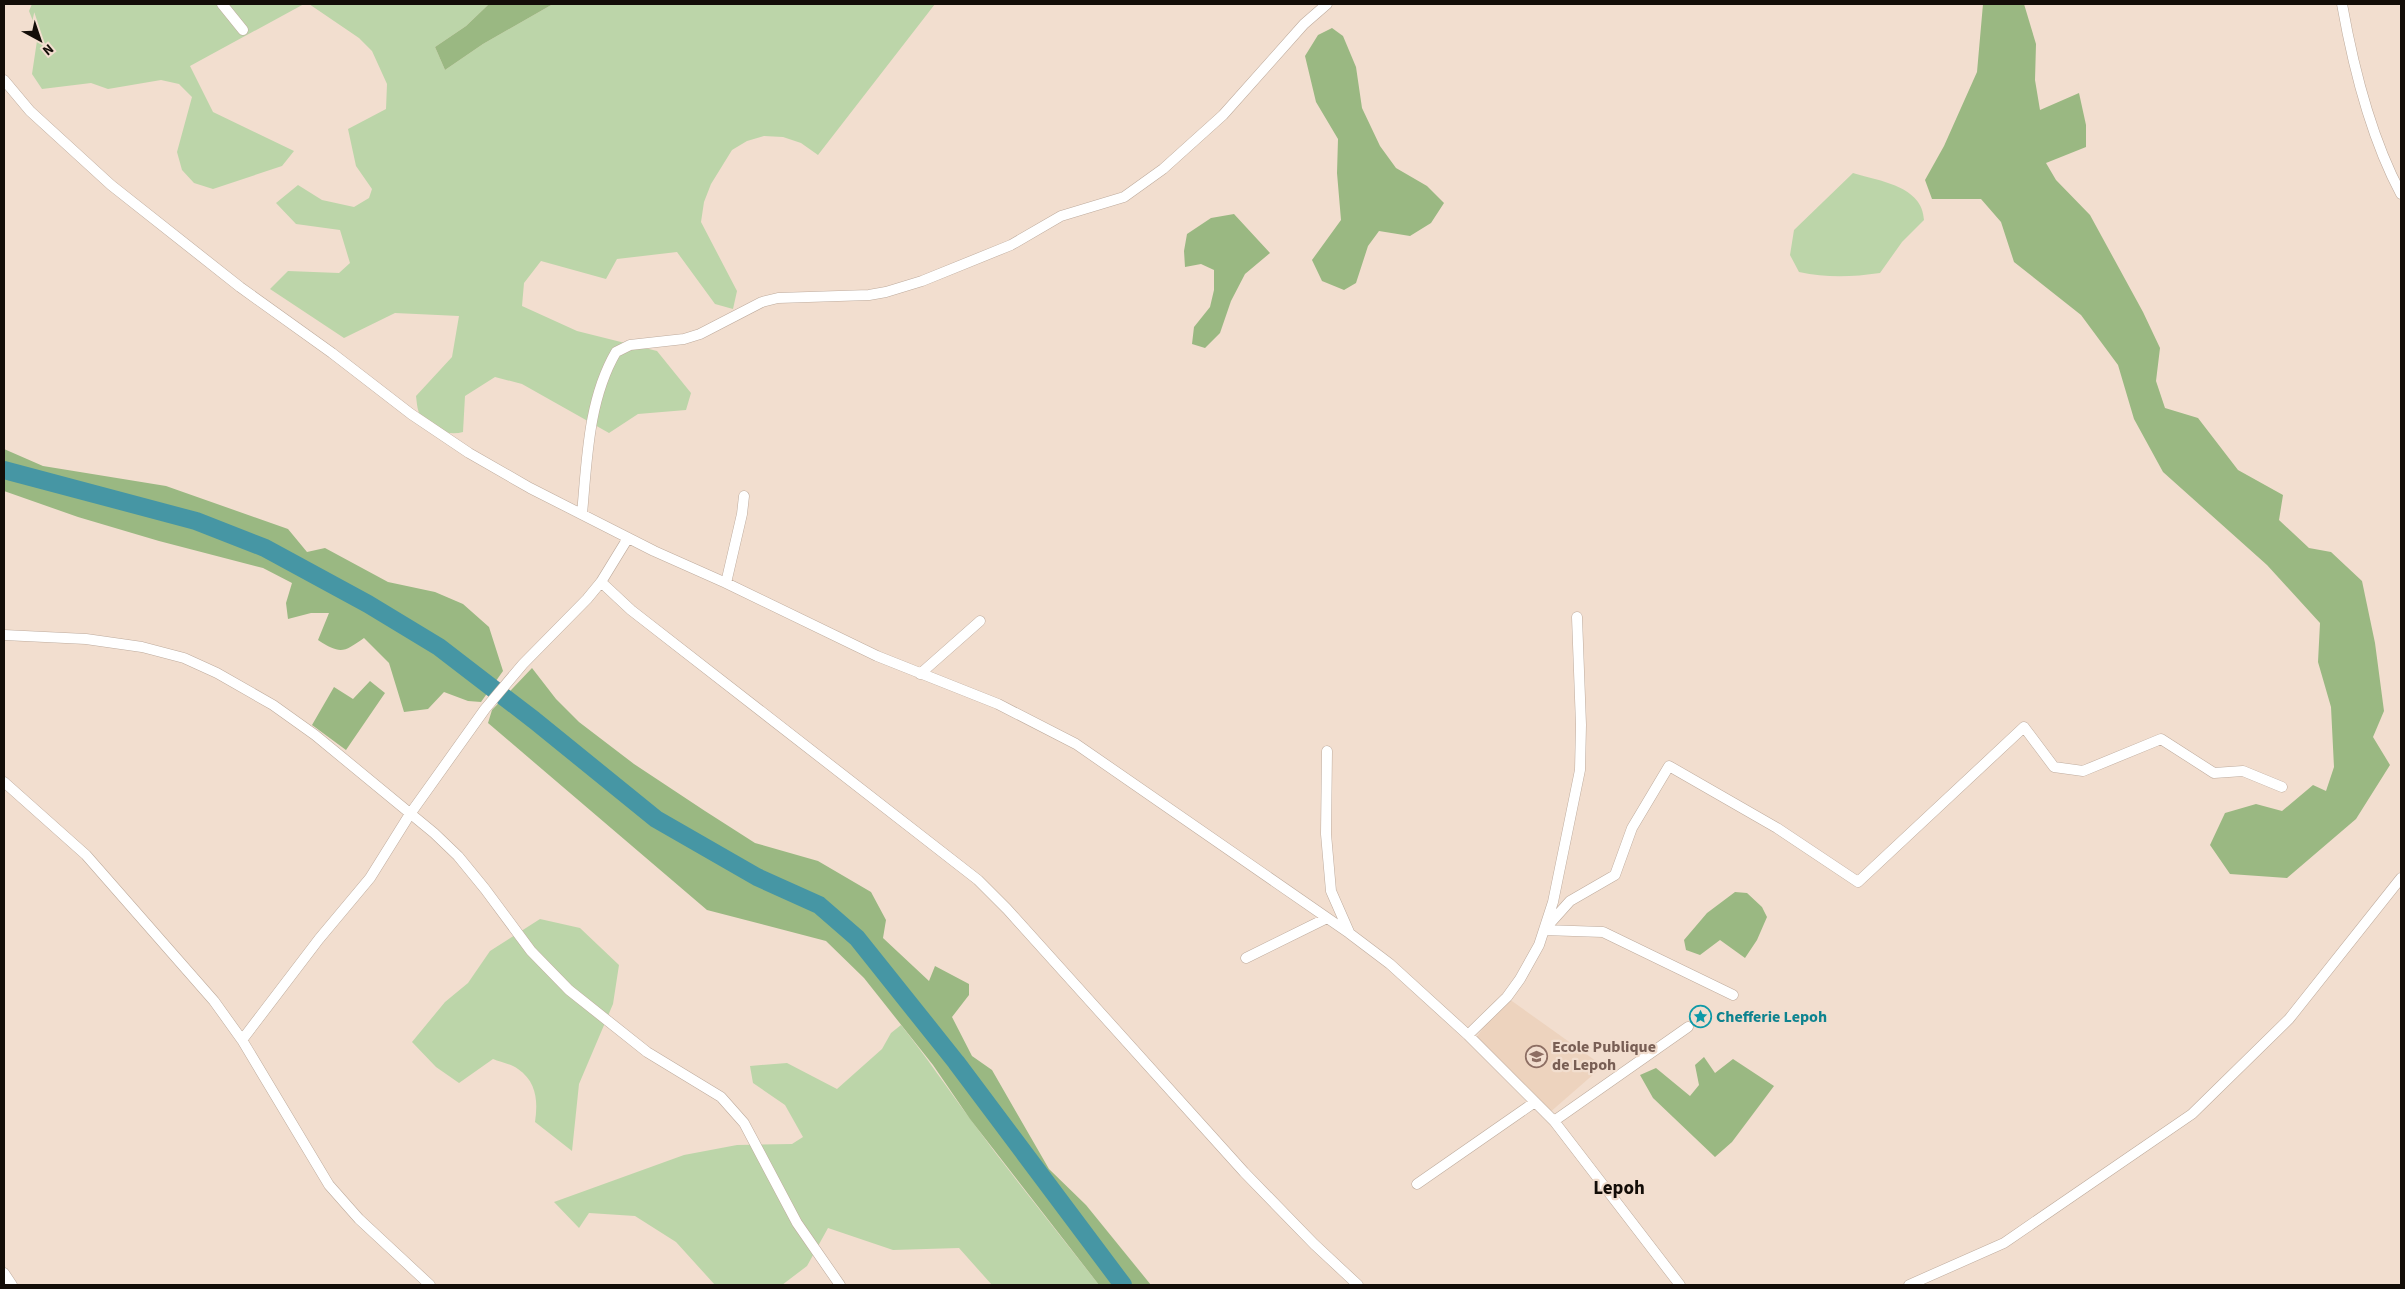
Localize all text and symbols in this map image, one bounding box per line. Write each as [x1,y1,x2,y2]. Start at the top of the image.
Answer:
north arrow [15,15,65,65]
text: N [38,39,58,60]
place icon: Chefferie Lepoh [1688,1005,1712,1029]
place label: Chefferie Lepoh [1716,1006,1827,1028]
place label: Ecole Publique de Lepoh [1552,1036,1656,1076]
school or university icon: Ecole Publique de Lepoh [1524,1044,1548,1068]
district label: Lepoh [1593,1175,1645,1202]

